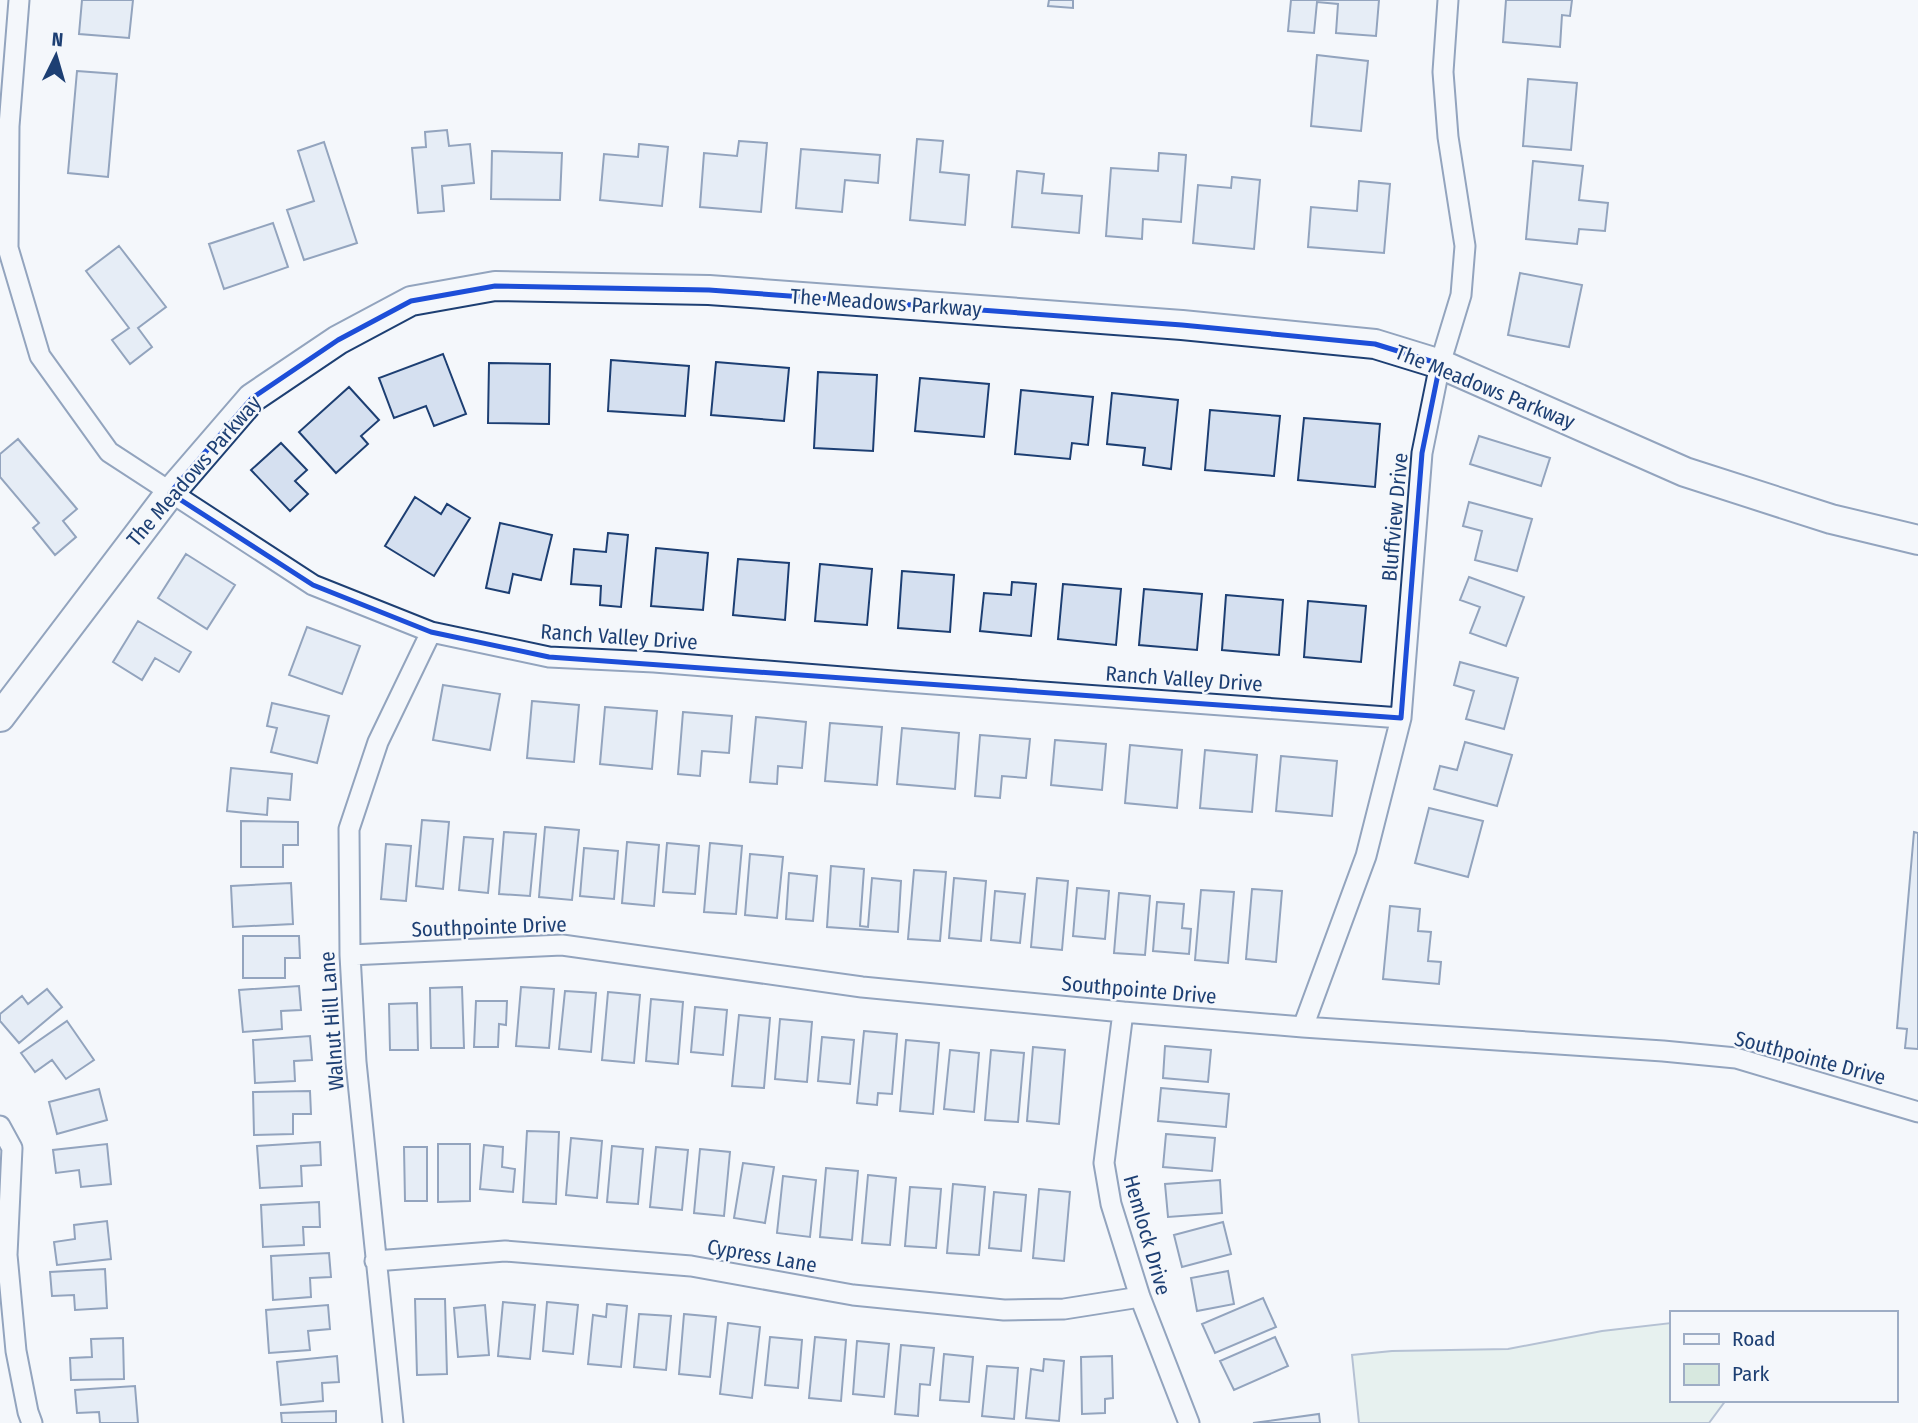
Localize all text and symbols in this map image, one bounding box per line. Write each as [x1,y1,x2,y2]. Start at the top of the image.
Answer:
north arrow [21,21,91,91]
text: N [51,28,64,52]
street label: The Meadows Parkway [790,283,983,323]
street label: The Meadows Parkway [1391,339,1579,435]
street label: The Meadows Parkway [121,390,267,552]
street label: Bluffview Drive [1376,452,1414,582]
street label: Ranch Valley Drive [540,619,698,655]
street label: Ranch Valley Drive [1105,661,1263,697]
street label: Southpointe Drive [411,911,567,943]
street label: Walnut Hill Lane [314,951,350,1091]
street label: Southpointe Drive [1061,970,1217,1010]
street label: Southpointe Drive [1732,1025,1888,1091]
street label: Hemlock Drive [1117,1172,1177,1298]
street label: Cypress Lane [705,1234,819,1278]
legend [1670,1311,1897,1402]
text: Road [1732,1326,1776,1352]
text: Park [1732,1361,1770,1387]

